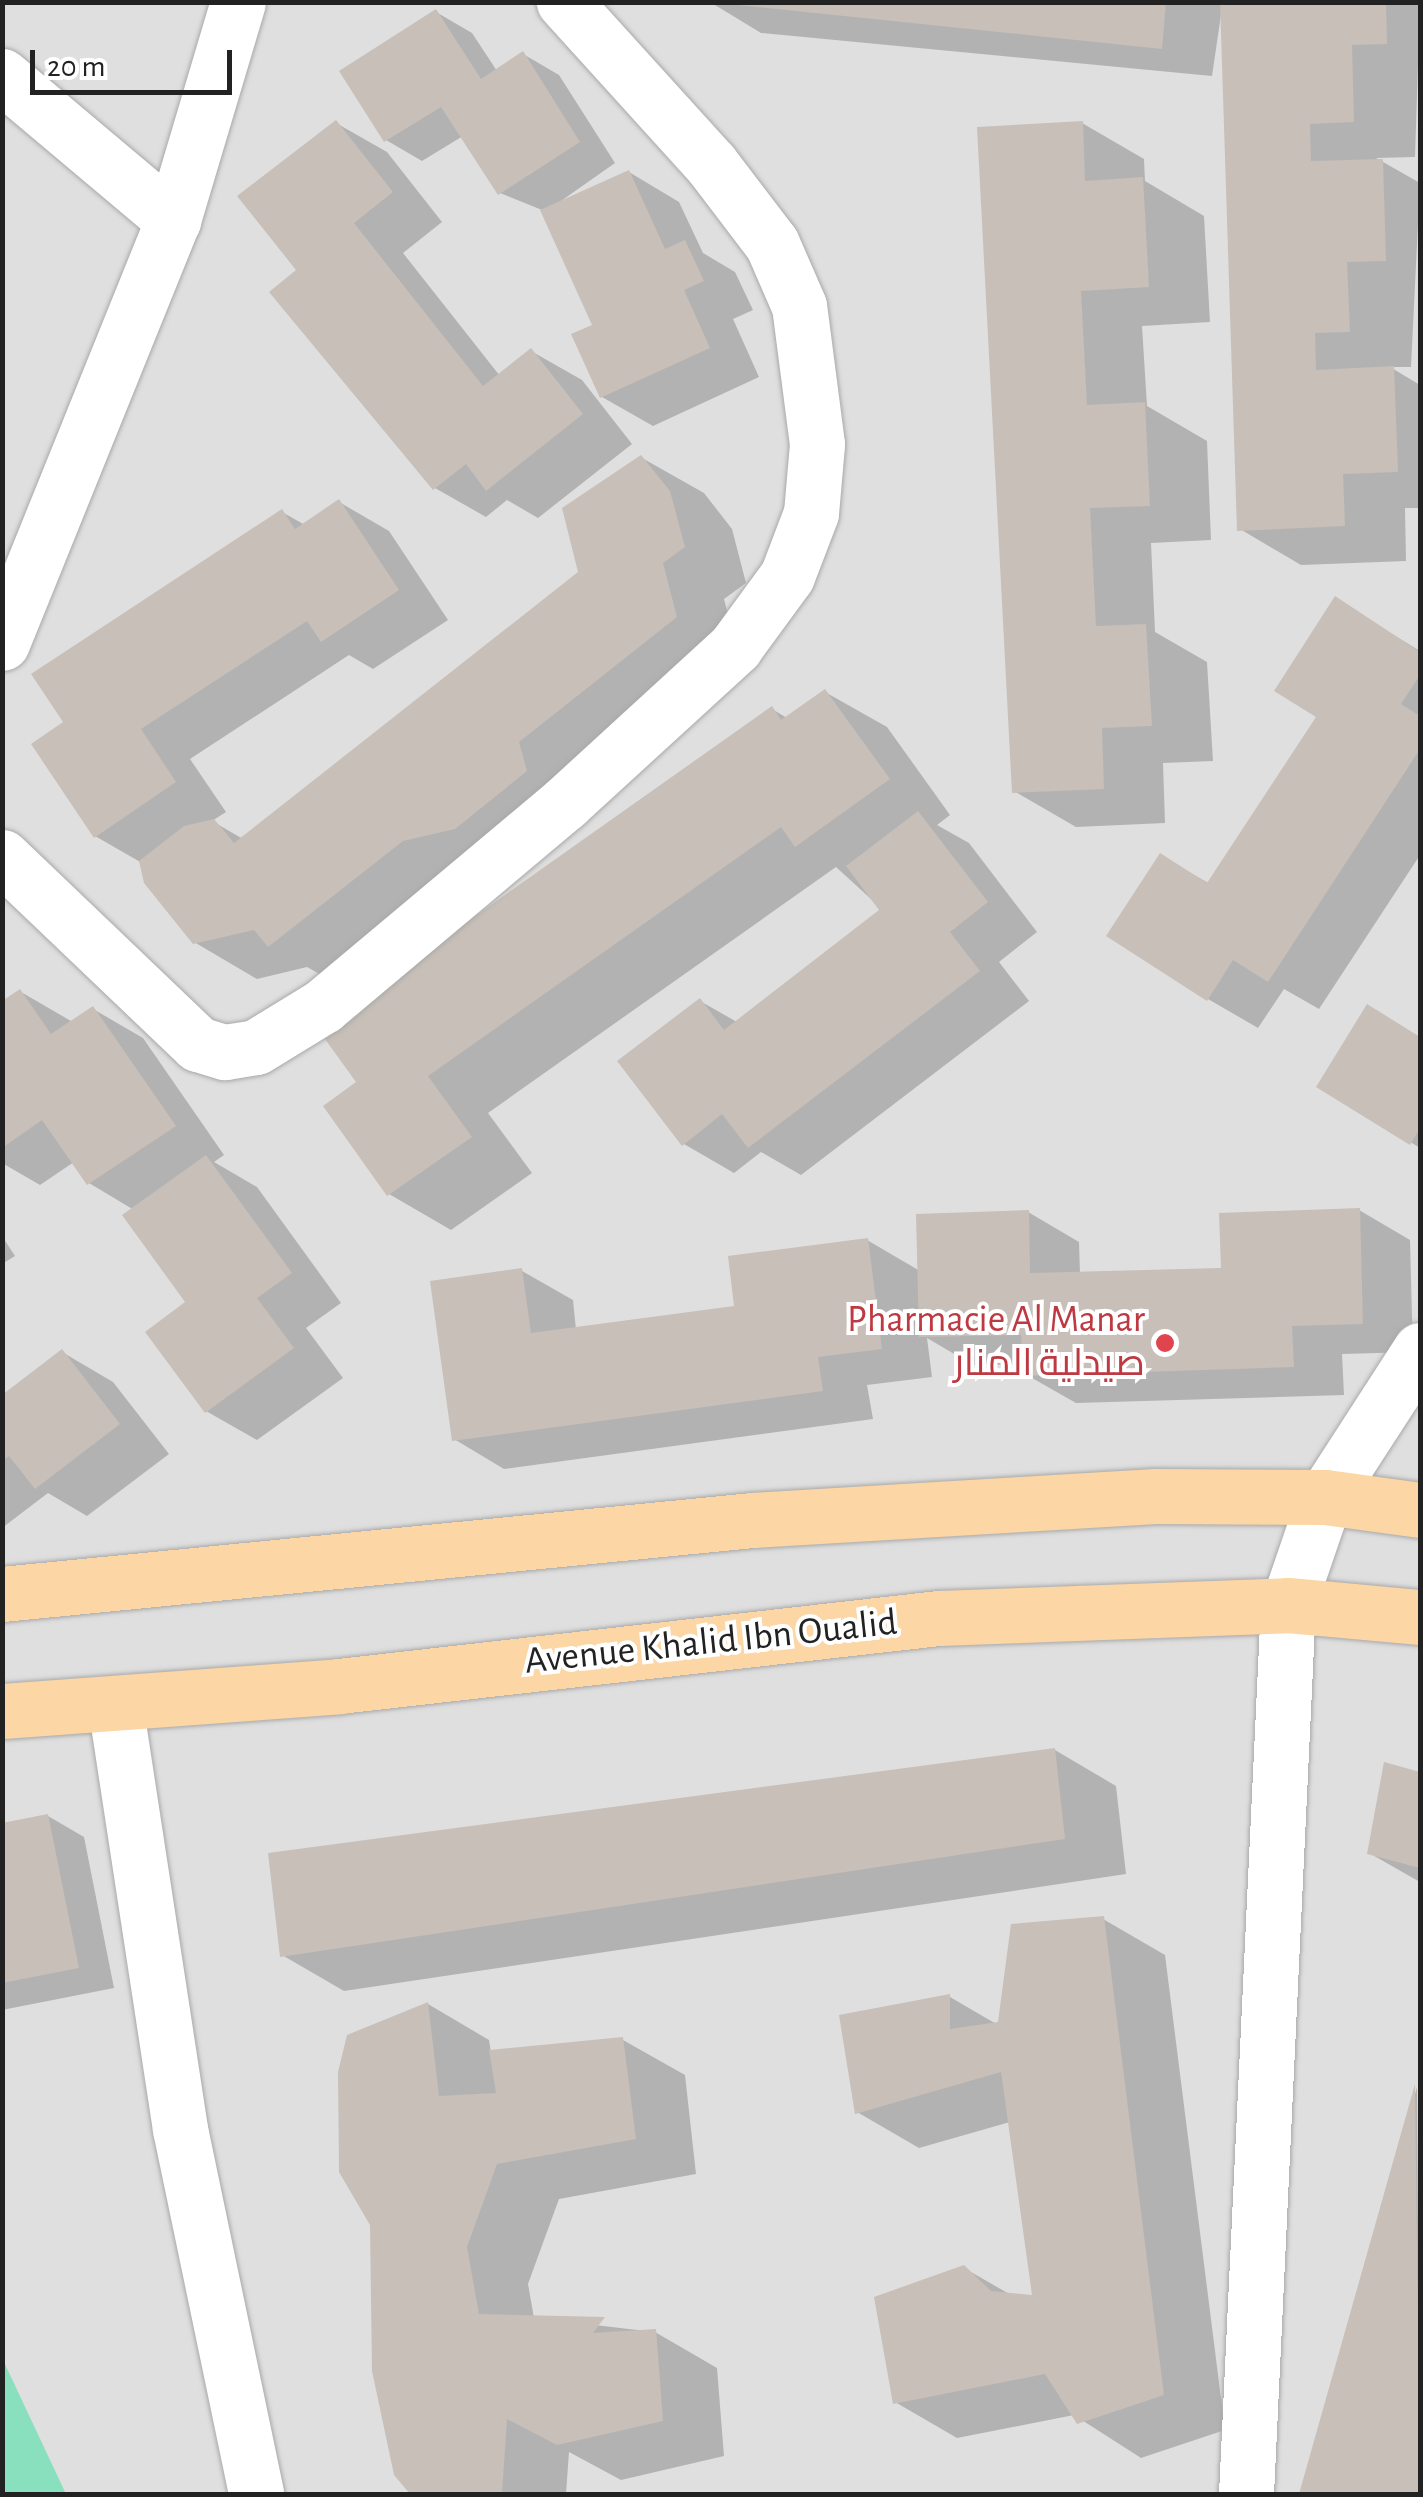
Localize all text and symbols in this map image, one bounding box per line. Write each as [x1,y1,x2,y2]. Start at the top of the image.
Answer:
scale bar [35,30,238,92]
text: 20 m [47,52,105,82]
place label: Pharmacie Al Manar صيدلية المنار [847,1298,1145,1388]
marker: Pharmacie Al Manar صيدلية المنار [1154,1332,1176,1354]
street label: Avenue Khalid Ibn Oualid [523,1601,899,1685]

